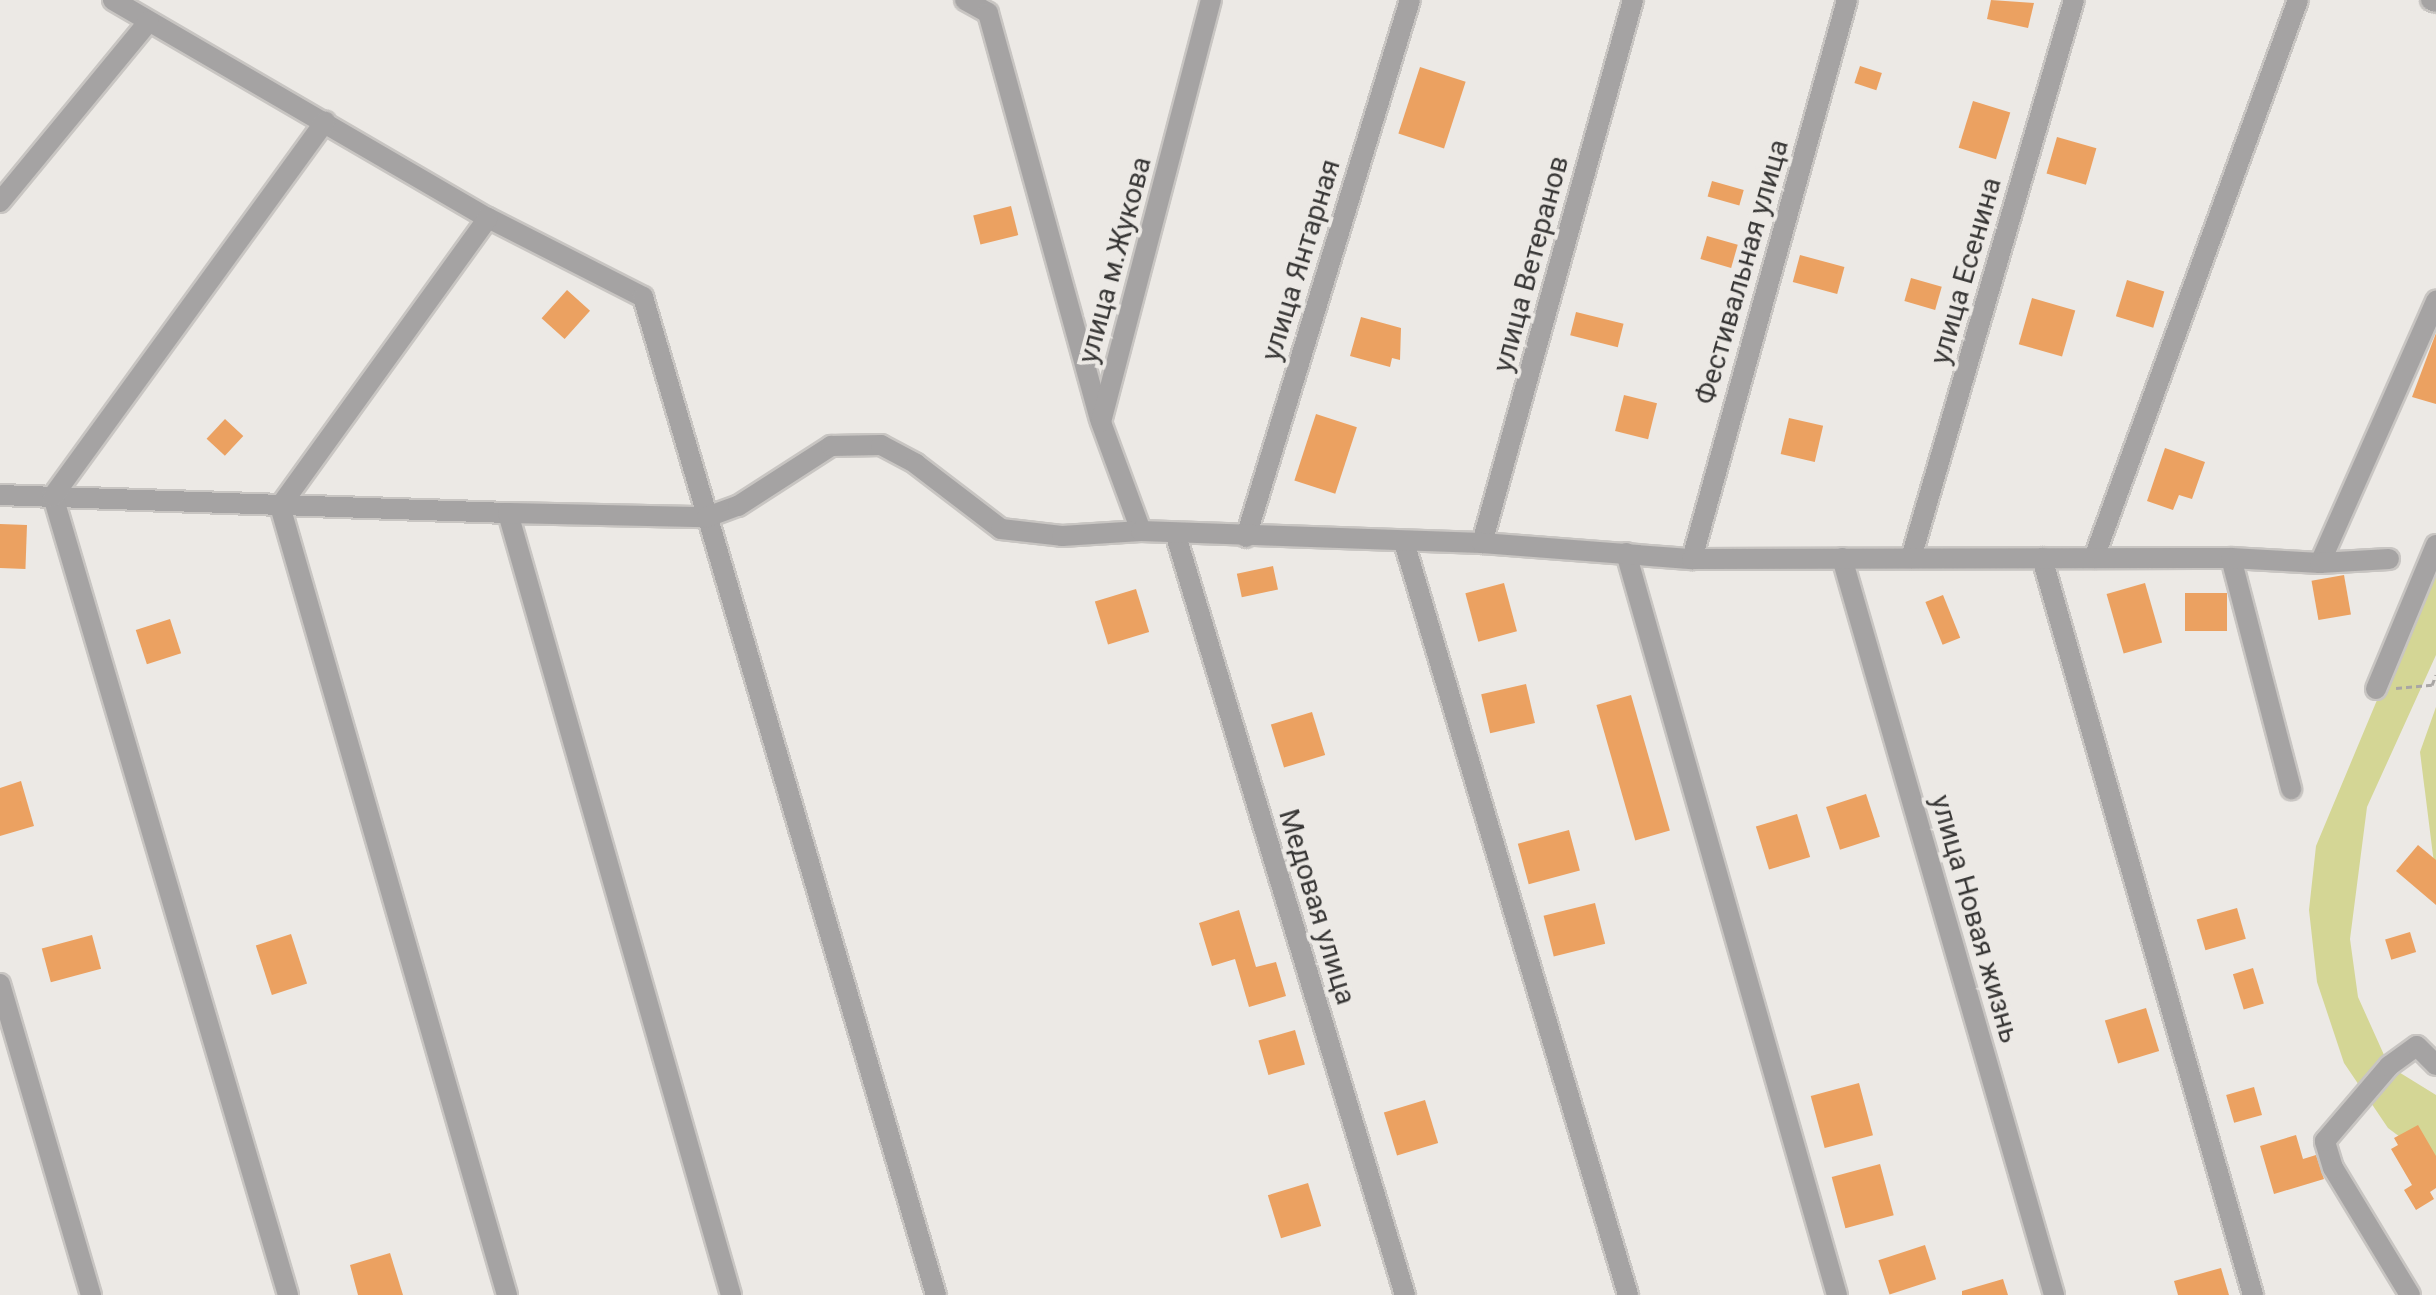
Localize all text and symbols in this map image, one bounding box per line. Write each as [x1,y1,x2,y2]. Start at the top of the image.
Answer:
street label: Фестивальная улица [1688,136,1796,408]
street label: улица Ветеранов [1486,152,1576,376]
street label: улица м.Жукова [1071,153,1159,367]
street label: улица Янтарная [1254,155,1348,365]
street label: улица Есенина [1923,174,2009,368]
street label: улица Новая жизнь [1924,791,2026,1047]
street label: Медовая улица [1271,805,1363,1009]

